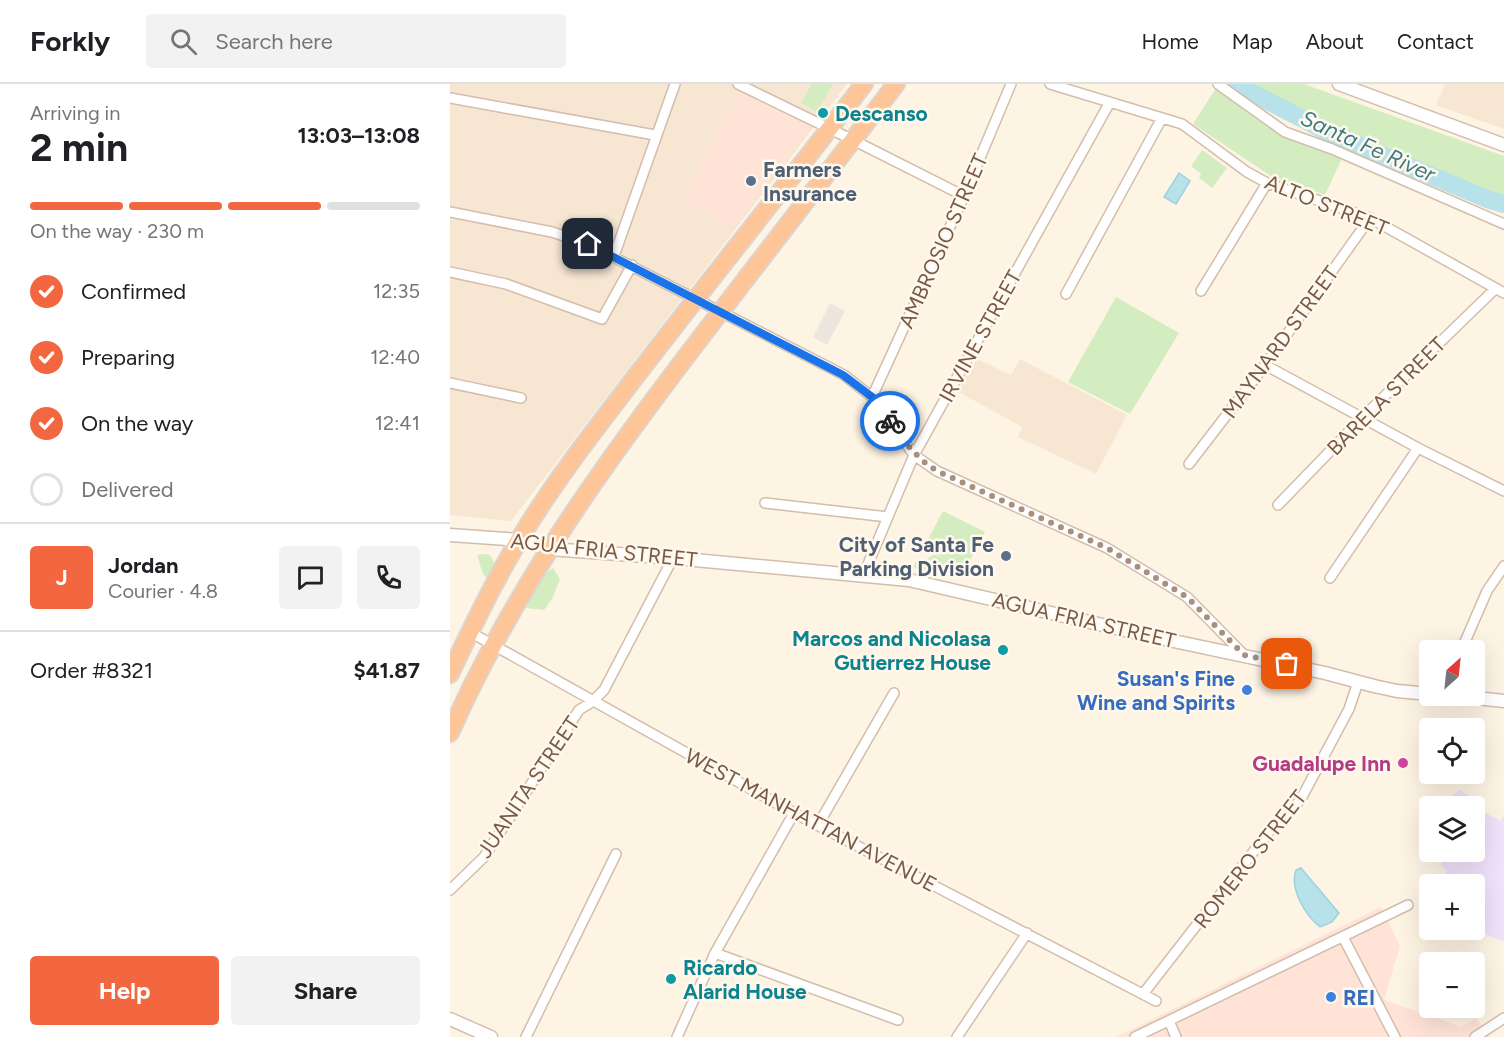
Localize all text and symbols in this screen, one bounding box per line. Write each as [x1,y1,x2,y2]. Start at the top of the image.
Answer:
search box [146,14,566,68]
text: Forkly [30,24,110,58]
icon: search [167,25,200,58]
text: Search here [215,28,333,55]
text: Home [1142,29,1199,54]
text: Map [1232,29,1273,54]
text: About [1306,29,1364,54]
text: Contact [1397,29,1474,54]
text: Arriving in [30,101,120,125]
place label: Descanso [835,101,928,126]
water label: Santa Fe River [1297,104,1441,188]
marker: Descanso [816,106,830,120]
text: 13:03–13:08 [297,122,420,149]
text: 2 min [30,124,128,171]
street label: AMBROSIO STREET [893,149,993,332]
place label: Farmers Insurance [763,157,857,206]
street label: ALTO STREET [1262,169,1393,241]
marker: Farmers Insurance [744,174,758,188]
pin [562,218,613,269]
text: On the way · 230 m [30,219,204,243]
icon: home [571,227,604,260]
street label: MAYNARD STREET [1216,261,1344,423]
street label: IRVINE STREET [933,265,1027,406]
icon: check [30,275,63,308]
text: Confirmed [81,278,186,305]
text: 12:35 [373,279,420,303]
street label: BARELA STREET [1322,331,1451,460]
icon: check [30,341,63,374]
text: Preparing [81,344,175,371]
text: 12:40 [370,345,420,369]
courier [860,391,920,451]
icon: bike [874,405,907,438]
icon: check [30,407,63,440]
text: On the way [81,410,193,437]
text: 12:41 [375,411,420,435]
text: Delivered [81,476,174,503]
street label: AGUA FRIA STREET [509,528,699,572]
place label: City of Santa Fe Parking Division [839,532,994,581]
button: chat [279,546,342,609]
button: phone [357,546,420,609]
marker: City of Santa Fe Parking Division [999,549,1013,563]
text: Jordan [108,552,179,579]
text: J [55,564,68,591]
text: Courier · 4.8 [108,579,218,603]
street label: AGUA FRIA STREET [990,587,1179,653]
place label: Marcos and Nicolasa Gutierrez House [792,626,991,675]
pin [1261,638,1312,689]
north arrow [1419,640,1485,706]
map controls [1419,640,1485,1018]
marker: Marcos and Nicolasa Gutierrez House [996,643,1010,657]
icon: bag [1270,647,1303,680]
text: Order #8321 [30,657,153,684]
text: $41.87 [353,657,420,684]
place label: Susan's Fine Wine and Spirits [1077,666,1235,715]
marker: Susan's Fine Wine and Spirits [1240,683,1254,697]
street label: JUANITA STREET [471,711,585,863]
button: locate [1419,718,1485,784]
street label: WEST MANHATTAN AVENUE [681,743,941,897]
place label: Guadalupe Inn [1252,751,1391,776]
marker: Guadalupe Inn [1396,756,1410,770]
street label: ROMERO STREET [1188,785,1312,933]
button: layers [1419,796,1485,862]
button: + [1419,874,1485,940]
button: − [1419,952,1485,1018]
place label: Ricardo Alarid House [683,955,807,1004]
button: Help [30,956,219,1025]
button: Share [231,956,420,1025]
marker: Ricardo Alarid House [664,972,678,986]
place label: REI [1343,985,1375,1010]
marker: REI [1324,990,1338,1004]

